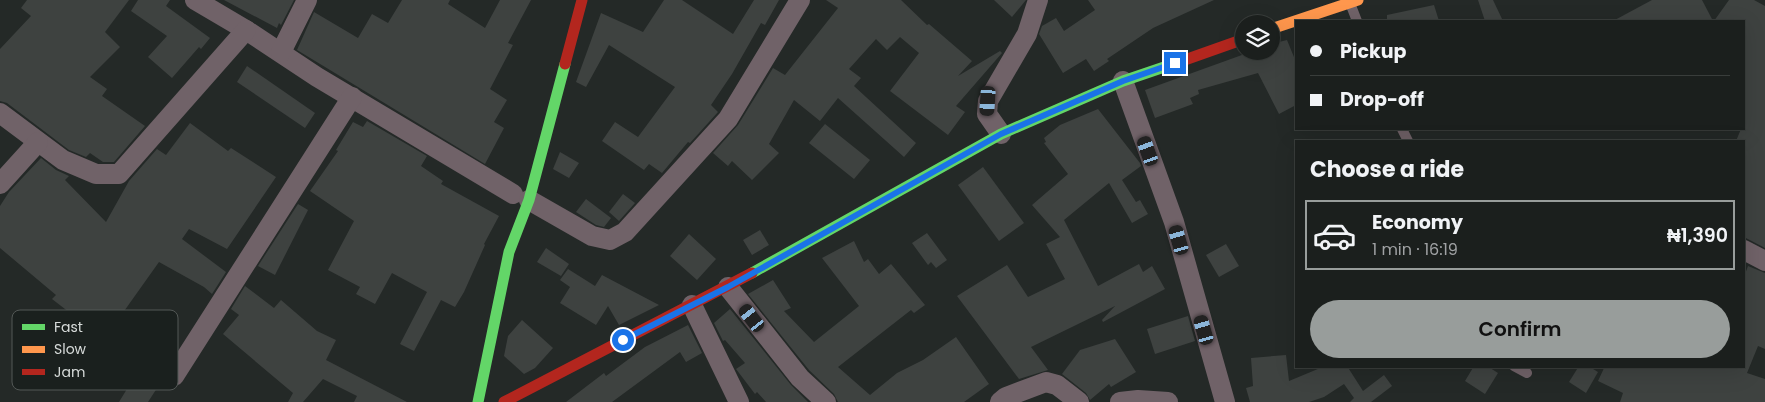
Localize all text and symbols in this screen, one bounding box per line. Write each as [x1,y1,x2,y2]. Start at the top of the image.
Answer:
map controls [1235,15,1280,60]
button: layers [1235,15,1280,60]
text: Pickup [1340,38,1406,65]
route end [1164,52,1186,74]
car [979,86,996,116]
text: Drop-off [1340,86,1424,113]
car [1135,134,1160,168]
text: Choose a ride [1310,154,1464,185]
text: Economy [1372,209,1463,236]
icon: car [1312,213,1357,258]
text: ₦1,390 [1667,222,1728,249]
car [1167,224,1190,256]
text: 1 min · 16:19 [1372,238,1458,261]
button: Confirm [1310,300,1730,358]
car [736,302,767,334]
legend [12,310,178,390]
car [1192,314,1215,346]
text: Fast [54,317,83,337]
route start [612,329,634,351]
text: Slow [54,339,87,359]
text: Jam [54,362,85,382]

